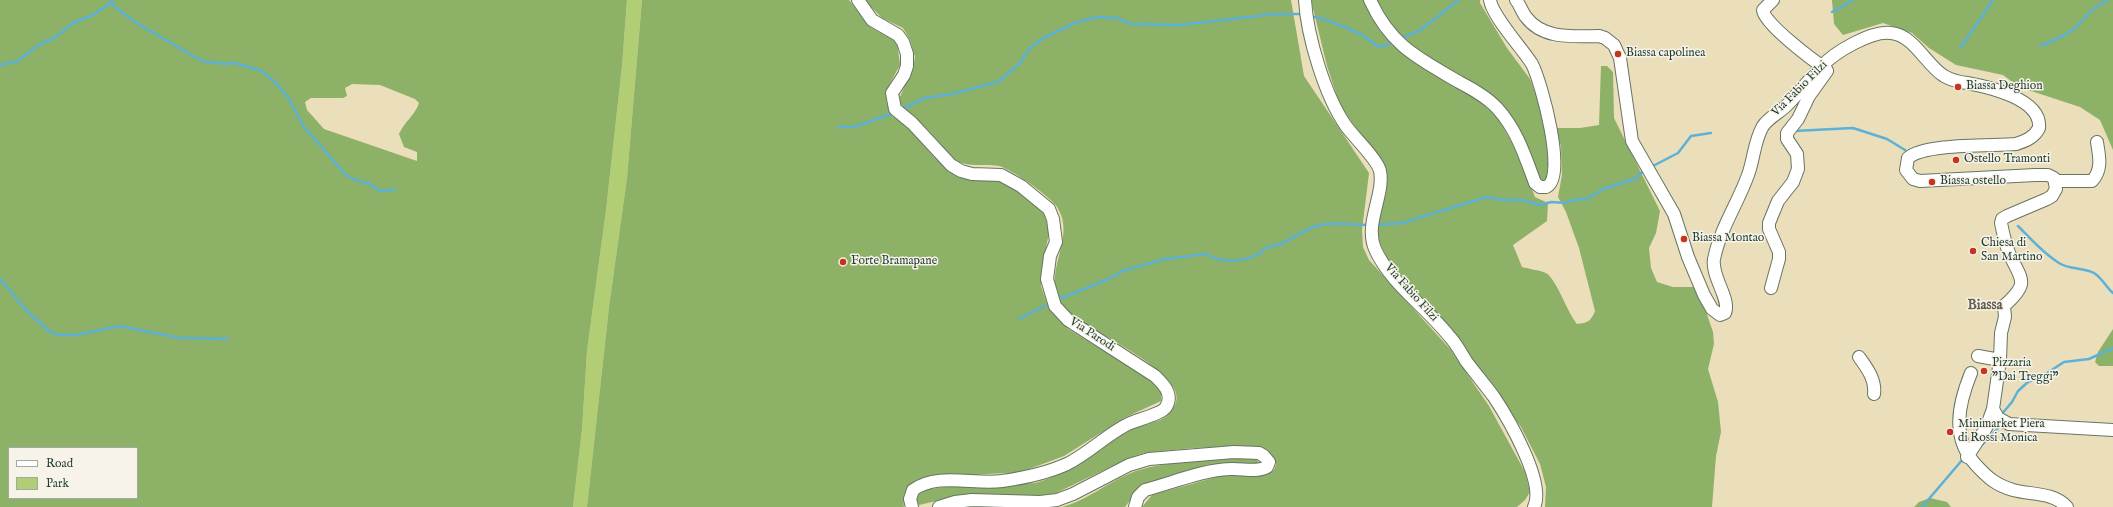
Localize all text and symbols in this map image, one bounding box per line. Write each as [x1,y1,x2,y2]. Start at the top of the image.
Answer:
place label: Biassa capolinea [1626,47,1705,61]
marker: Biassa capolinea [1613,49,1623,59]
street label: Via Fabio Filzi [1769,58,1831,120]
place label: Biassa Deghion [1966,80,2043,94]
marker: Biassa Deghion [1953,82,1963,92]
place label: Ostello Tramonti [1964,153,2050,167]
marker: Ostello Tramonti [1951,155,1961,165]
place label: Biassa ostello [1940,175,2006,189]
marker: Biassa ostello [1927,177,1937,187]
place label: Biassa Montao [1692,232,1764,246]
marker: Biassa Montao [1679,234,1689,244]
place label: Chiesa di San Martino [1981,237,2042,265]
marker: Chiesa di San Martino [1968,246,1978,256]
place label: Forte Bramapane [851,255,937,269]
marker: Forte Bramapane [838,257,848,267]
street label: Via Fabio Filzi [1381,261,1441,325]
district label: Biassa [1968,298,2002,314]
street label: Via Parodi [1067,315,1117,355]
place label: Pizzaria "Dai Treggi" [1992,357,2059,385]
marker: Pizzaria "Dai Treggi" [1979,366,1989,376]
place label: Minimarket Piera di Rossi Monica [1958,418,2045,446]
marker: Minimarket Piera di Rossi Monica [1945,427,1955,437]
legend [8,447,138,499]
text: Road [46,456,73,471]
text: Park [46,476,69,491]

